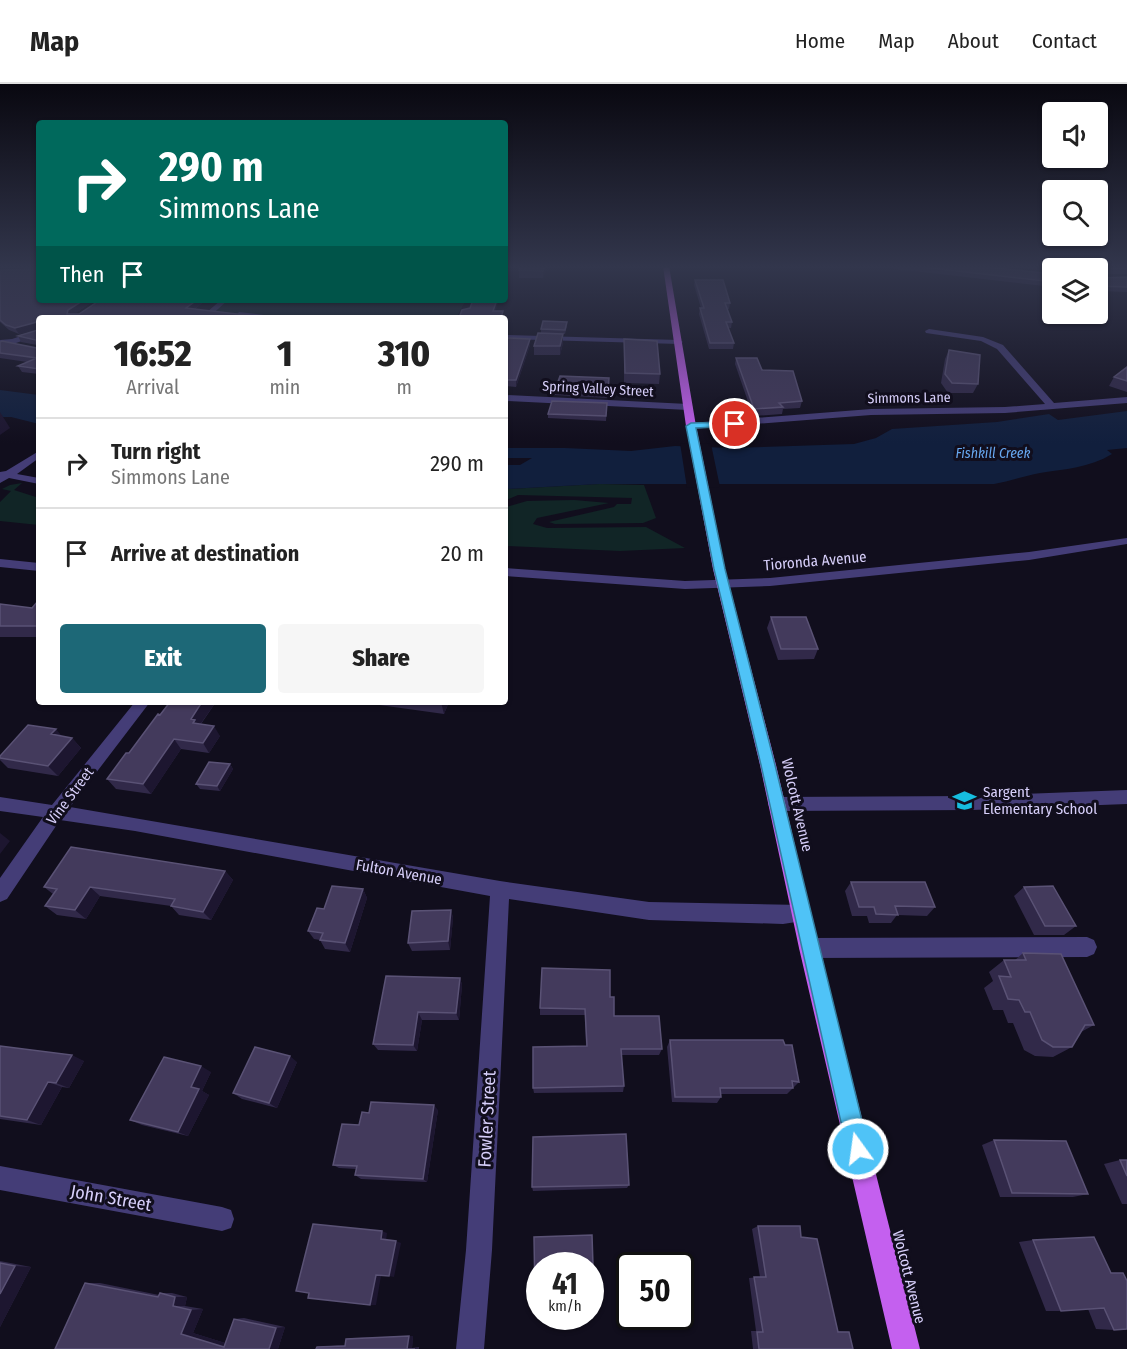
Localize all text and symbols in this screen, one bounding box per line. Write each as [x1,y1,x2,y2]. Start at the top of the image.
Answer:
text: Map [30,25,79,58]
text: Home [795,28,845,54]
text: Map [878,28,915,54]
text: About [948,28,999,54]
text: Contact [1032,28,1097,54]
map controls [1042,102,1108,324]
button: sound [1042,102,1108,168]
text: 290 m [159,142,264,192]
icon: right [60,144,138,222]
button: search [1042,180,1108,246]
text: Simmons Lane [159,193,320,225]
icon: arrive [116,258,149,291]
button: layers [1042,258,1108,324]
text: Then [60,261,104,288]
text: 16:52 [114,332,192,376]
text: 1 [277,332,293,376]
text: 310 [378,332,430,376]
text: Arrival [126,375,179,399]
text: min [269,375,300,399]
text: m [396,375,412,399]
street label: Spring Valley Street [542,378,655,400]
street label: Simmons Lane [867,389,951,407]
pin [709,398,760,449]
icon: arrive [718,407,751,440]
text: Turn right [111,438,200,465]
water label: Fishkill Creek [956,445,1030,462]
icon: right [60,447,93,480]
text: 290 m [430,450,484,477]
text: Simmons Lane [111,465,230,489]
icon: arrive [60,537,93,570]
text: Arrive at destination [111,540,299,567]
text: 20 m [441,540,484,567]
street label: Tioronda Avenue [763,548,867,574]
button: Exit [60,624,266,693]
button: Share [278,624,484,693]
street label: Wolcott Avenue [778,757,816,853]
street label: Vine Street [43,764,97,828]
place label: Sargent Elementary School [983,783,1097,818]
school or university icon: Sargent Elementary School [952,788,978,814]
street label: Fulton Avenue [355,856,443,888]
street label: Fowler Street [473,1070,501,1168]
position arrow [826,1117,890,1181]
street label: John Street [69,1180,153,1216]
street label: Wolcott Avenue [889,1229,929,1325]
speed limit sign: 50 [616,1252,694,1330]
text: 41 [552,1266,578,1302]
text: km/h [548,1297,582,1315]

